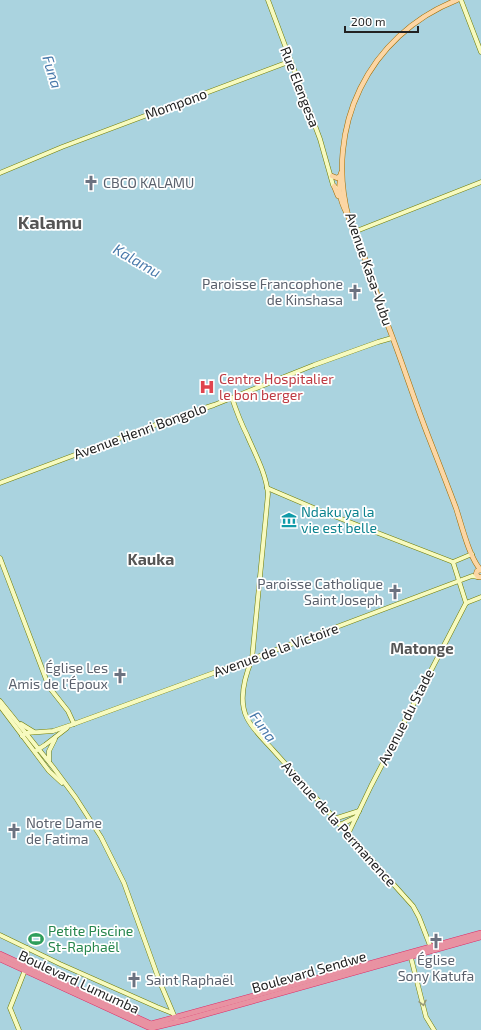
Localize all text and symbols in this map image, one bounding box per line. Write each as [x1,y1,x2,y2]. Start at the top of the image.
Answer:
scale bar [345,8,418,34]
text: 200 m [351,14,385,28]
street label: Rue Elengesa [277,44,324,130]
water label: Funa [39,53,66,90]
street label: Mompono [143,84,209,123]
church icon: CBCO KALAMU [82,174,100,192]
place label: CBCO KALAMU [103,174,194,191]
street label: Avenue Kasa-Vubu [342,210,397,328]
district label: Kalamu [18,211,82,233]
water label: Kalamu [111,239,164,281]
place label: Paroisse Francophone de Kinshasa [202,275,343,308]
church icon: Paroisse Francophone de Kinshasa [346,283,364,301]
place label: Centre Hospitalier le bon berger [219,370,334,403]
hospital icon: Centre Hospitalier le bon berger [198,378,216,396]
street label: Avenue Henri Bongolo [71,399,208,462]
place label: Ndaku ya la vie est belle [301,503,377,536]
museum icon: Ndaku ya la vie est belle [280,511,298,529]
district label: Kauka [128,549,174,568]
place label: Paroisse Catholique Saint Joseph [257,575,383,608]
church icon: Paroisse Catholique Saint Joseph [386,583,404,601]
street label: Avenue de la Victoire [211,619,341,680]
district label: Matonge [390,639,454,657]
place label: Église Les Amis de l'Époux [9,659,109,692]
street label: Avenue du Stade [374,666,437,768]
church icon: Église Les Amis de l'Époux [111,667,129,685]
water label: Funa [247,708,281,745]
street label: Avenue de la Permanence [279,757,400,890]
place label: Notre Dame de Fatima [26,814,102,847]
church icon: Notre Dame de Fatima [5,822,23,840]
place label: Petite Piscine St-Raphaël [48,922,133,955]
sports icon: Petite Piscine St-Raphaël [27,930,45,948]
church icon: Église Sony Katufa [427,932,445,950]
street label: Boulevard Lumumba [16,946,142,1017]
street label: Boulevard Sendwe [250,947,368,996]
place label: Église Sony Katufa [398,951,474,984]
church icon: Saint Raphaël [125,971,143,989]
place label: Saint Raphaël [146,971,234,988]
one-way arrow [418,999,427,1006]

